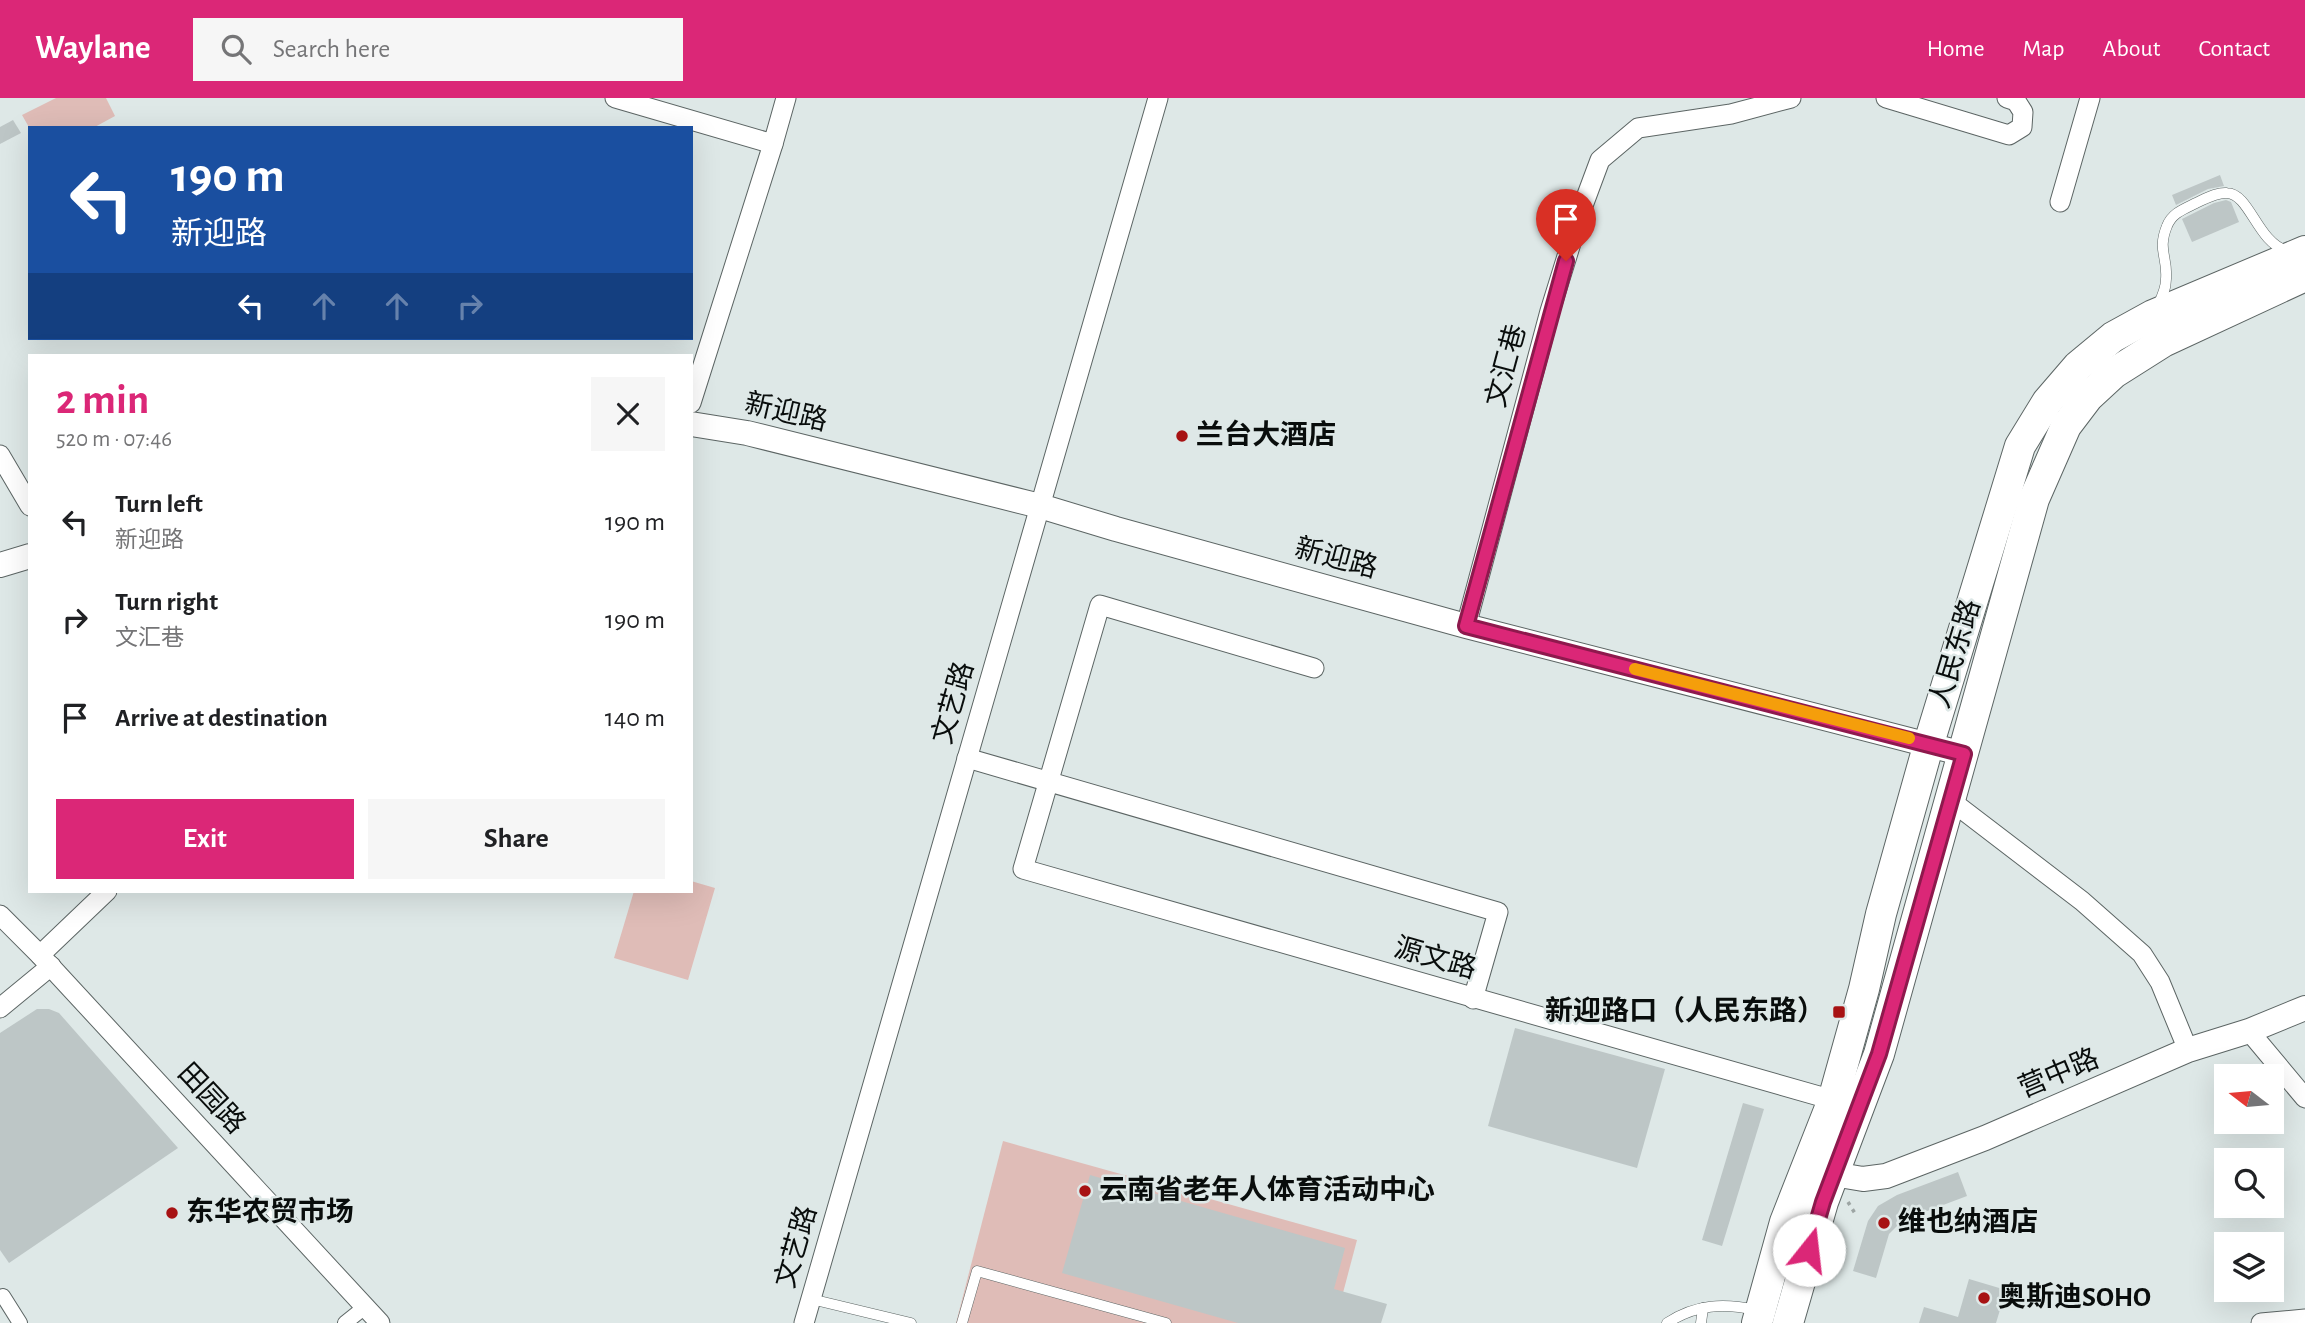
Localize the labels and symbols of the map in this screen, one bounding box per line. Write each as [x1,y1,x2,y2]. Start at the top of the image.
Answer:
pin [1536,189,1596,261]
street label: 文汇巷 [1481,321,1531,410]
street label: 新迎路 [742,388,831,436]
place label: 兰台大酒店 [1196,419,1336,450]
marker: 兰台大酒店 [1174,428,1190,444]
street label: 新迎路 [1292,533,1381,583]
street label: 人民东路 [1924,596,1986,712]
street label: 文艺路 [927,658,979,747]
street label: 源文路 [1391,932,1480,984]
place label: 新迎路口（人民东路） [1545,995,1825,1026]
marker: 新迎路口（人民东路） [1831,1004,1847,1020]
street label: 营中路 [2014,1043,2103,1103]
street label: 田园路 [172,1057,251,1139]
north arrow [2214,1064,2284,1134]
place label: 云南省老年人体育活动中心 [1099,1174,1435,1205]
marker: 云南省老年人体育活动中心 [1077,1183,1093,1199]
place label: 东华农贸市场 [186,1196,354,1227]
street label: 文艺路 [770,1202,822,1291]
marker: 东华农贸市场 [164,1205,180,1221]
place label: 维也纳酒店 [1898,1206,2038,1237]
position arrow [1772,1213,1846,1287]
marker: 维也纳酒店 [1876,1215,1892,1231]
place label: 奥斯迪SOHO [1998,1281,2151,1312]
marker: 奥斯迪SOHO [1976,1290,1992,1306]

